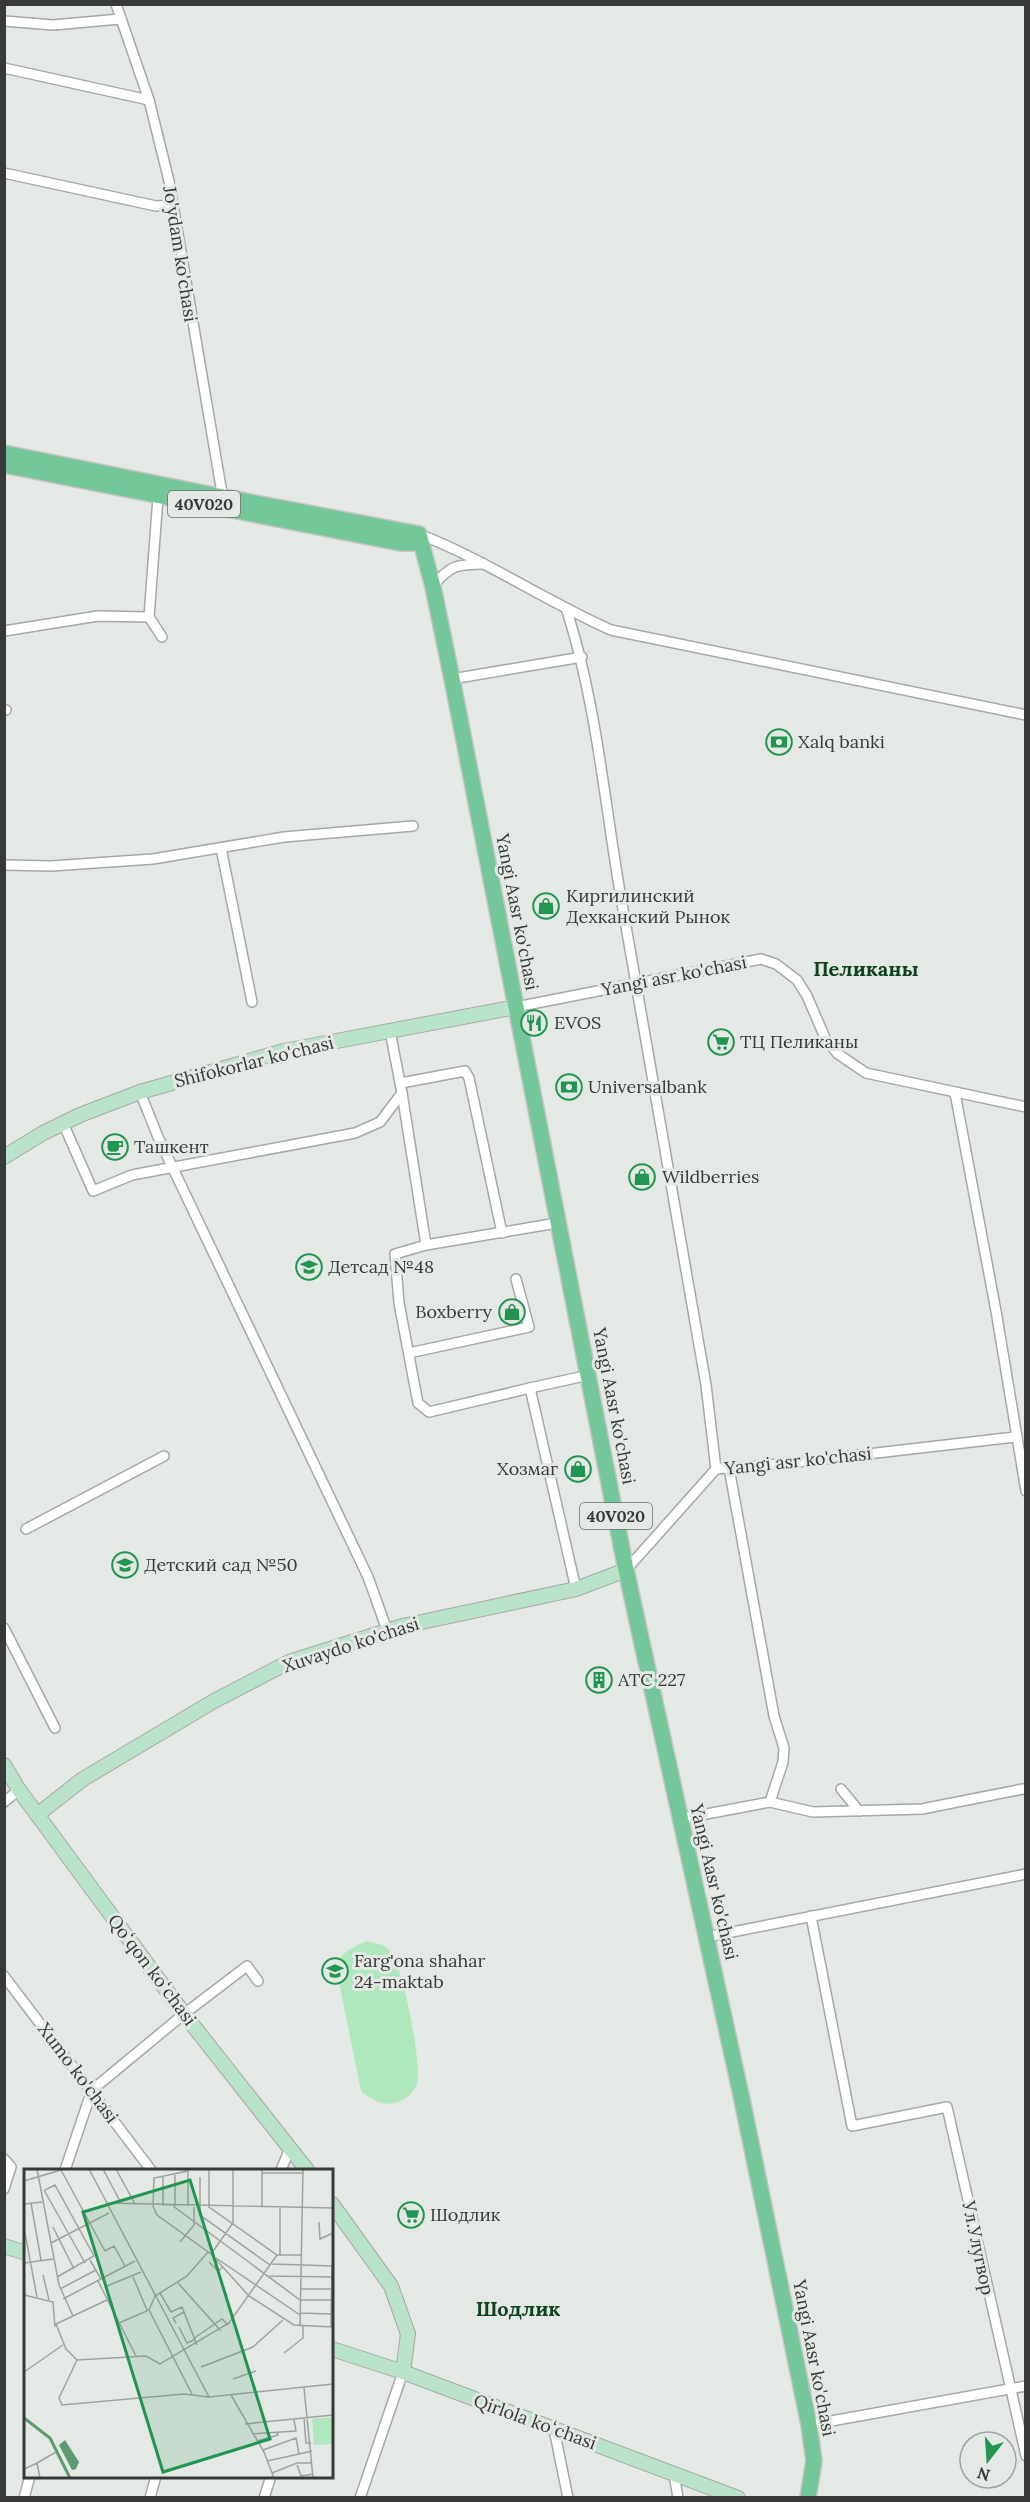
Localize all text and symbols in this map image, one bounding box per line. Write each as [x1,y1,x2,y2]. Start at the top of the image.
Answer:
street label: Jo'ydam ko'chasi [158,183,203,323]
road number: 40V020 [168,491,240,517]
bank icon: Xalq banki [764,727,794,757]
place label: Xalq banki [798,730,885,753]
street label: Yangi Aasr ko'chasi [491,831,544,992]
place label: Киргилинский Дехканский Рынок [566,884,730,928]
shop icon: Киргилинский Дехканский Рынок [531,891,561,921]
street label: Yangi asr ko'chasi [598,950,748,1001]
district label: Пеликаны [813,956,919,981]
restaurant icon: EVOS [519,1008,549,1038]
place label: EVOS [554,1011,601,1034]
supermarket icon: ТЦ Пеликаны [706,1027,736,1057]
place label: ТЦ Пеликаны [740,1030,858,1053]
street label: Shifokorlar ko'chasi [172,1031,336,1092]
bank icon: Universalbank [554,1072,584,1102]
place label: Universalbank [588,1075,707,1098]
cafe icon: Ташкент [100,1132,130,1162]
place label: Ташкент [134,1135,209,1158]
shop icon: Wildberries [627,1162,657,1192]
place label: Wildberries [662,1165,759,1188]
school or university icon: Детсад №48 [294,1252,324,1282]
place label: Детсад №48 [328,1255,434,1278]
shop icon: Boxberry [497,1297,527,1327]
place label: Boxberry [415,1300,492,1323]
street label: Yangi Aasr ko'chasi [588,1325,641,1486]
street label: Yangi asr ko'chasi [722,1441,872,1480]
shop icon: Хозмаг [563,1454,593,1484]
place label: Хозмаг [497,1457,558,1480]
road number: 40V020 [580,1503,652,1529]
school or university icon: Детский сад №50 [110,1550,140,1580]
place label: Детский сад №50 [144,1553,298,1576]
street label: Xuvaydo ko'chasi [280,1612,422,1677]
building icon: АТС 227 [584,1665,614,1695]
place label: АТС 227 [617,1668,685,1691]
street label: Yangi Aasr ko'chasi [685,1801,744,1962]
street label: Qoʻqon koʻchasi [103,1909,202,2030]
place label: Farg'ona shahar 24-maktab [354,1949,486,1993]
school or university icon: Farg'ona shahar 24-maktab [320,1956,350,1986]
street label: Xumo ko'chasi [33,2018,124,2128]
inset map [24,2169,333,2478]
street label: Ул.Улугвор [957,2198,1000,2297]
supermarket icon: Шодлик [396,2200,426,2230]
place label: Шодлик [430,2203,501,2226]
street label: Yangi Aasr ko'chasi [788,2277,841,2438]
district label: Шодлик [476,2296,560,2321]
street label: Qirlola koʻchasi [471,2389,600,2454]
north arrow [958,2430,1018,2490]
text: N [975,2463,992,2486]

